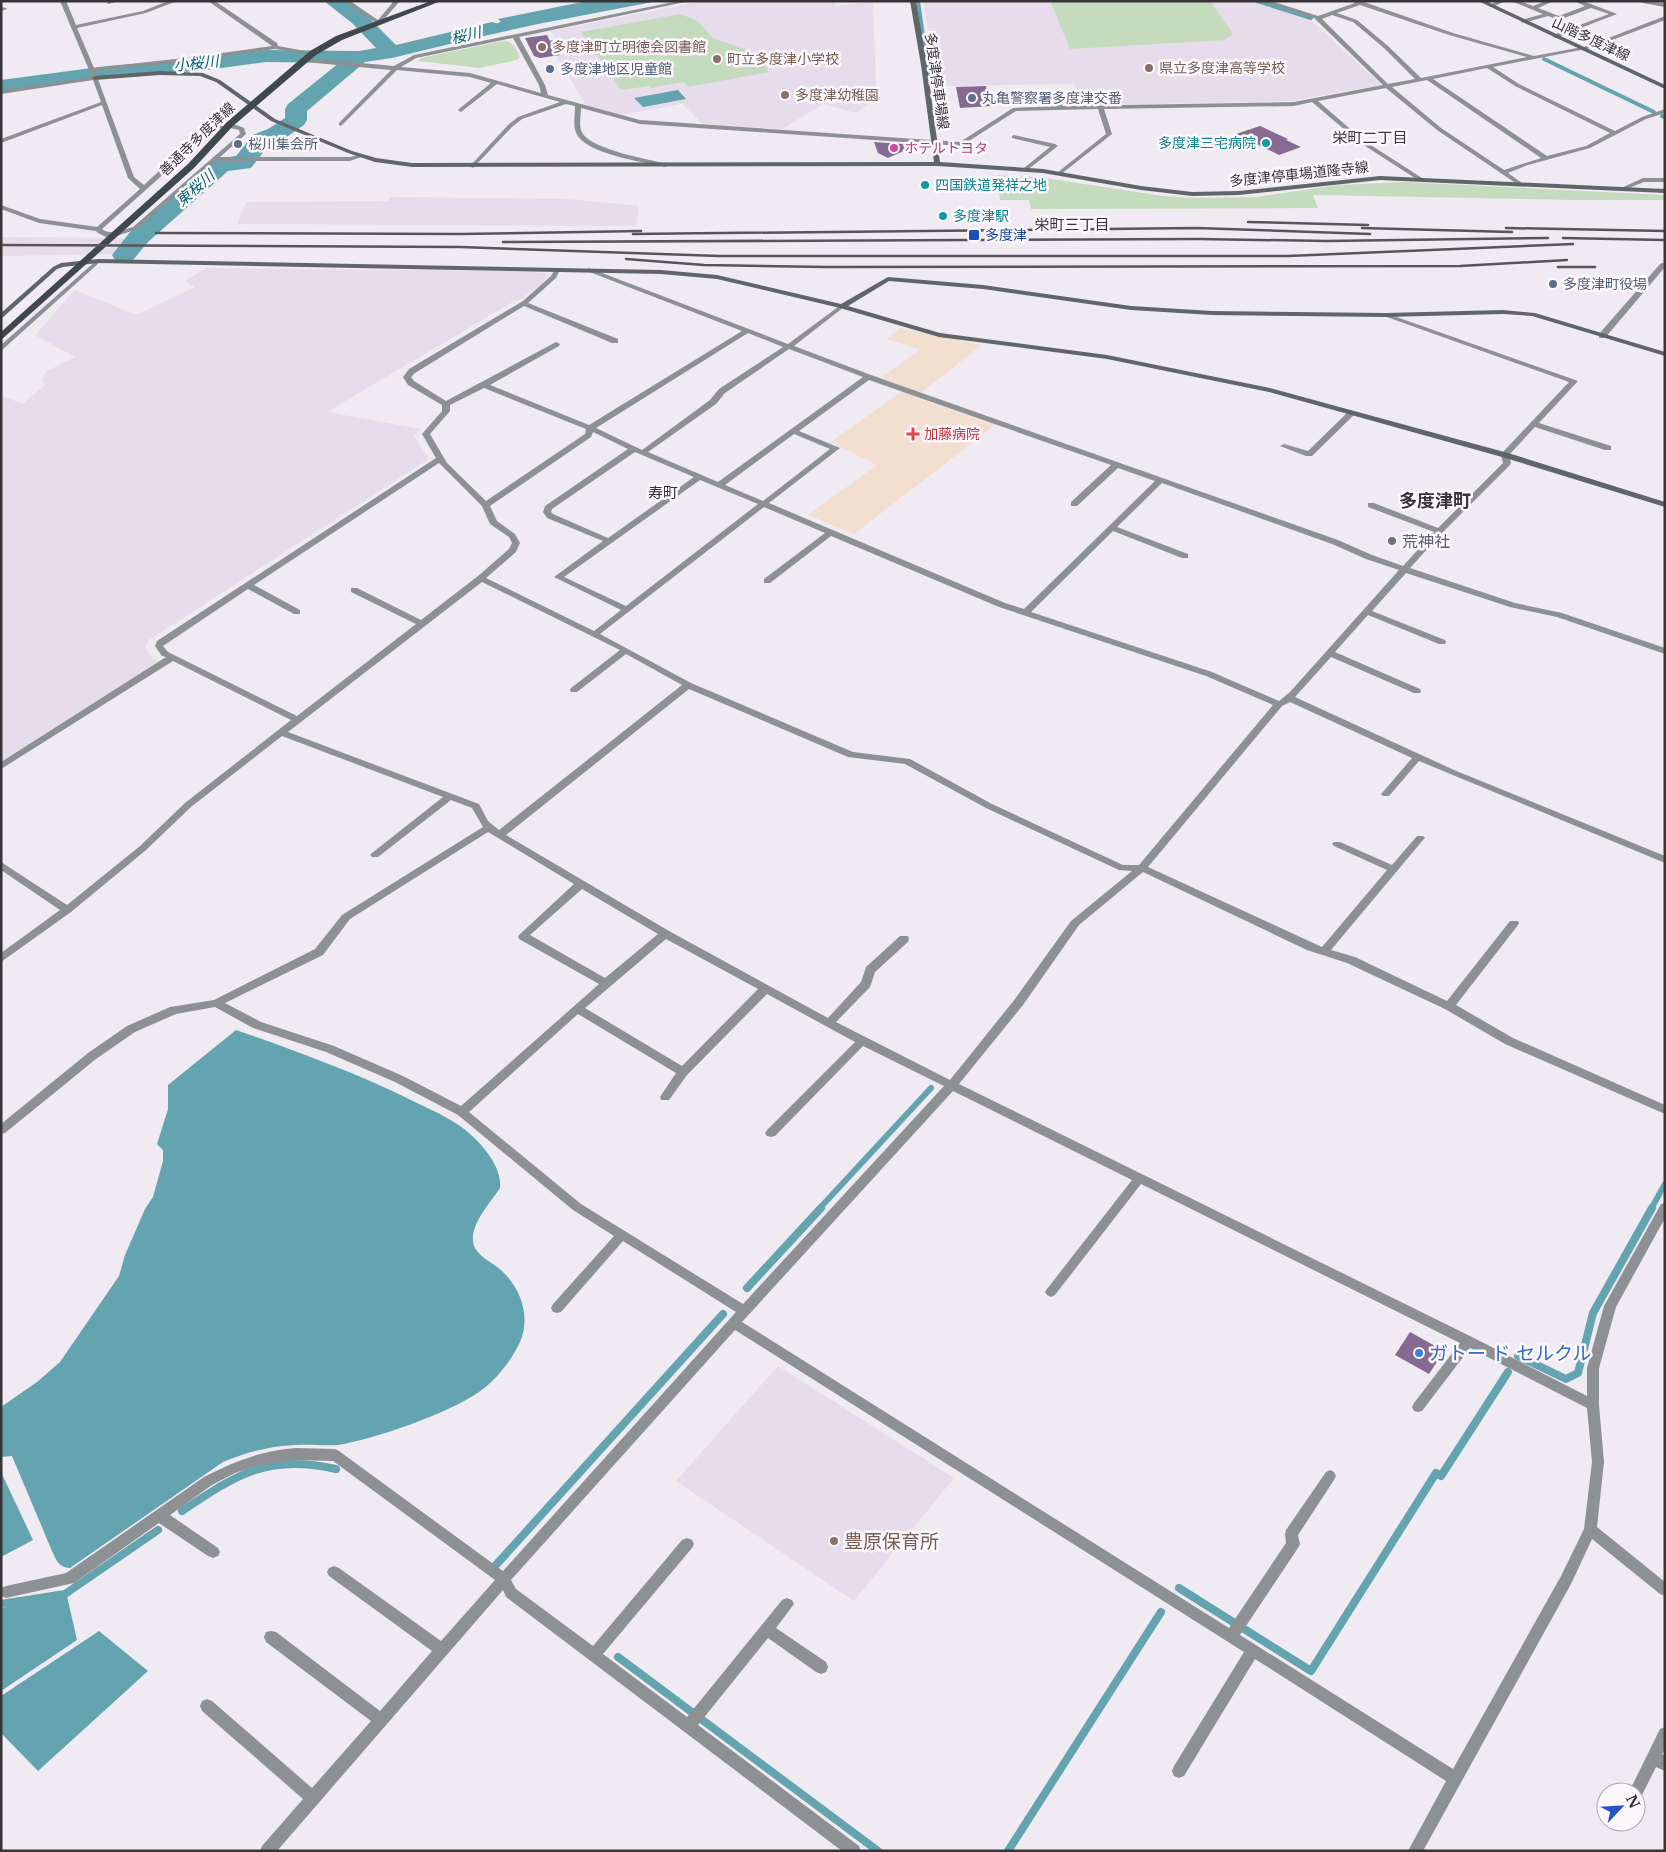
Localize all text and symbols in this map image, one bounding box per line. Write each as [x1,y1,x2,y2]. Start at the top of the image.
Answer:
street label: 山階多度津線 [1549,13,1633,65]
water label: 桜川 [449,22,485,48]
street label: 多度津停車場線 [921,31,953,131]
place label: 多度津町立明徳会図書館 [552,38,706,56]
marker: 多度津町立明徳会図書館 [536,41,548,53]
place label: 町立多度津小学校 [727,50,839,68]
water label: 小桜川 [173,51,221,75]
marker: 町立多度津小学校 [711,53,723,65]
place label: 県立多度津高等学校 [1159,59,1285,77]
place label: 多度津地区児童館 [560,60,672,78]
marker: 県立多度津高等学校 [1143,62,1155,74]
marker: 多度津地区児童館 [544,63,556,75]
place label: 多度津幼稚園 [795,86,879,104]
marker: 多度津幼稚園 [779,89,791,101]
place label: 丸亀警察署多度津交番 [982,89,1122,107]
marker: 丸亀警察署多度津交番 [966,92,978,104]
street label: 善通寺多度津線 [156,98,238,180]
district label: 栄町二丁目 [1332,128,1408,147]
place label: 多度津三宅病院 [1158,134,1256,152]
place label: 桜川集会所 [248,135,318,153]
marker: 多度津三宅病院 [1260,137,1272,149]
marker: 桜川集会所 [232,138,244,150]
place label: ホテルトヨタ [904,139,988,157]
marker: ホテルトヨタ [888,142,900,154]
street label: 多度津停車場道隆寺線 [1228,158,1370,190]
water label: 東桜川 [172,165,220,210]
place label: 四国鉄道発祥之地 [935,176,1047,194]
marker: 四国鉄道発祥之地 [919,179,931,191]
place label: 多度津駅 [953,207,1009,225]
marker: 多度津駅 [937,210,949,222]
district label: 栄町三丁目 [1034,215,1110,234]
place label: 多度津 [985,226,1027,244]
marker: 多度津 [967,228,981,242]
place label: 多度津町役場 [1563,275,1647,293]
marker: 多度津町役場 [1547,278,1559,290]
place label: 加藤病院 [924,425,980,443]
marker: 加藤病院 [906,427,920,441]
district label: 寿町 [648,483,678,502]
district label: 多度津町 [1399,490,1471,512]
place label: 荒神社 [1402,531,1450,551]
marker: 荒神社 [1386,535,1398,547]
place label: ガトー ド セルクル [1429,1342,1591,1365]
marker: ガトー ド セルクル [1413,1347,1425,1359]
place label: 豊原保育所 [844,1530,939,1553]
marker: 豊原保育所 [828,1535,840,1547]
north arrow [1596,1782,1646,1832]
text: N [1622,1792,1644,1811]

